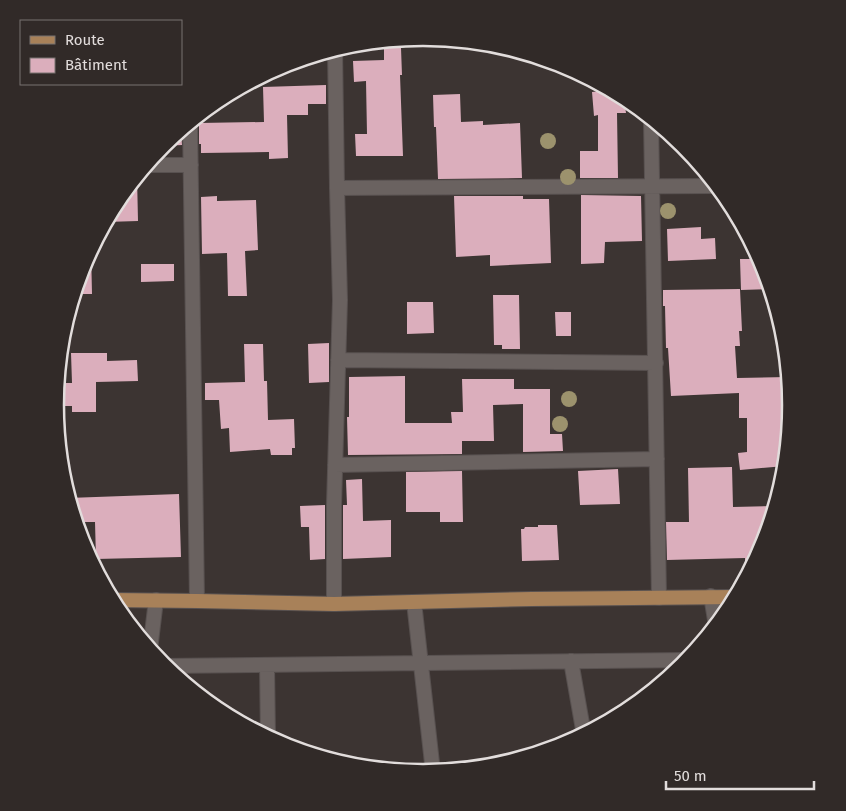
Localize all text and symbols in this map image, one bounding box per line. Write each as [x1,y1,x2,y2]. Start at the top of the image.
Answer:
legend [20,20,182,85]
text: Route [65,31,105,49]
text: Bâtiment [65,56,128,74]
scale bar [666,758,814,790]
text: 50 m [674,767,707,785]

